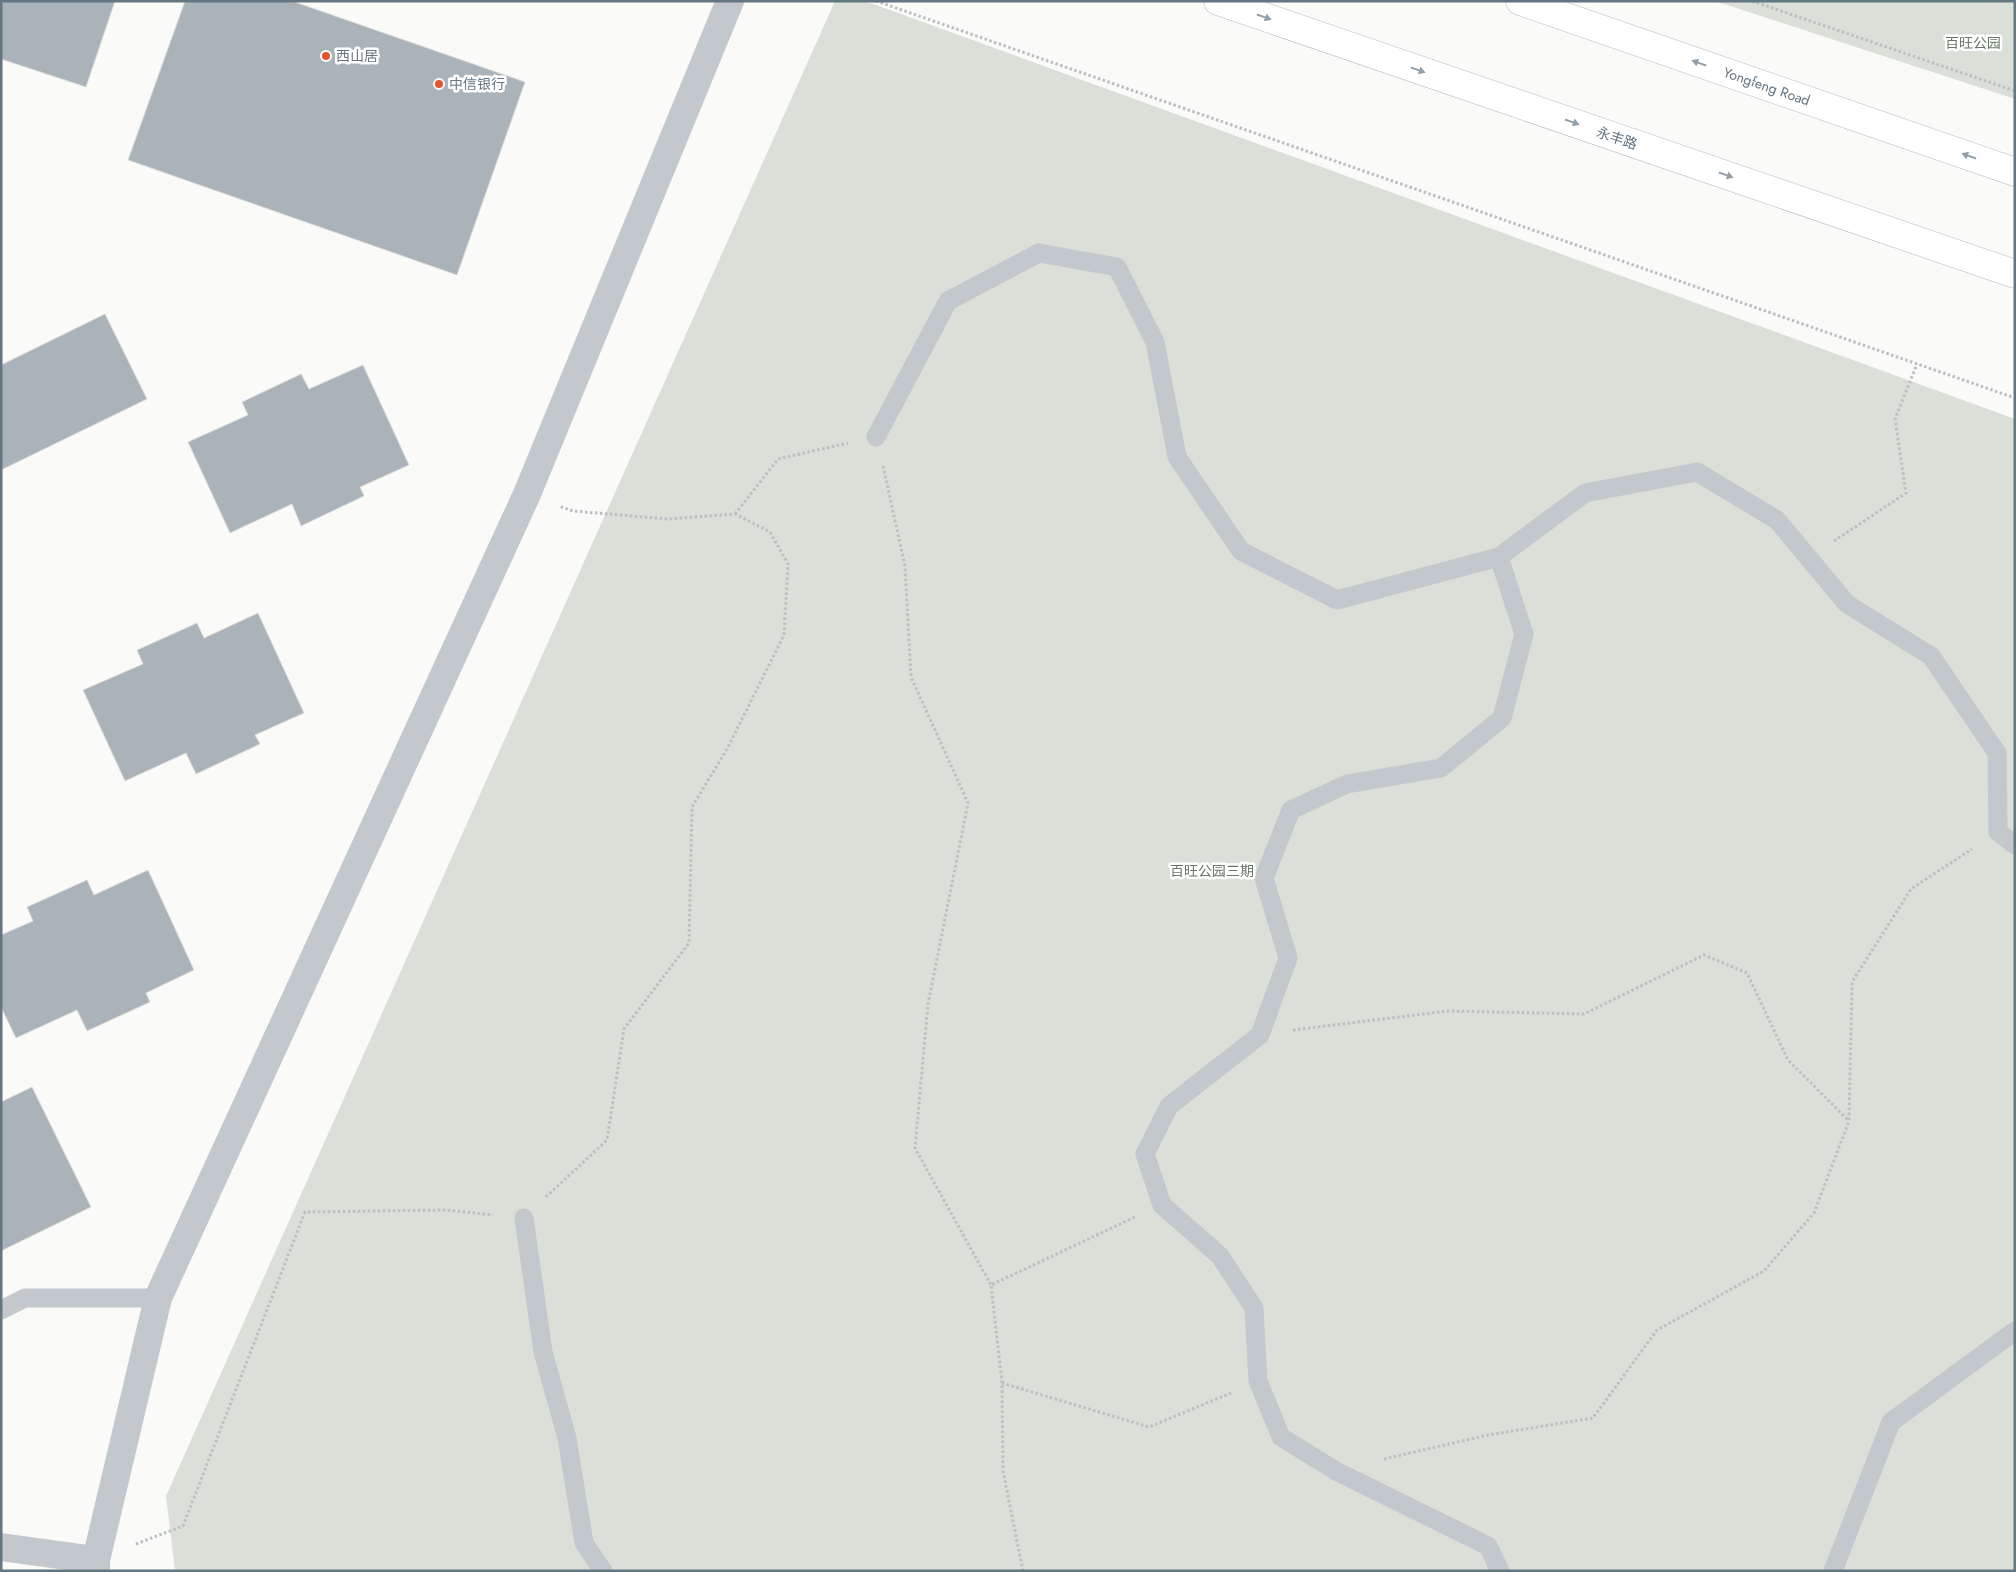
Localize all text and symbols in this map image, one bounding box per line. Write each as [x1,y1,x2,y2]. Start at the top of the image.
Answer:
one-way arrow [1257,14,1272,21]
park label: 百旺公园 [1945,33,2001,53]
place label: 西山居 [336,46,378,66]
marker: 西山居 [320,50,332,62]
one-way arrow [1691,59,1706,67]
street label: Yongfeng Road [1721,62,1813,110]
one-way arrow [1411,66,1426,74]
place label: 中信银行 [449,74,505,94]
marker: 中信银行 [433,78,445,90]
one-way arrow [1565,118,1580,126]
street label: 永丰路 [1594,122,1640,154]
one-way arrow [1961,151,1976,159]
one-way arrow [1718,172,1733,179]
park label: 百旺公园三期 [1170,861,1254,881]

